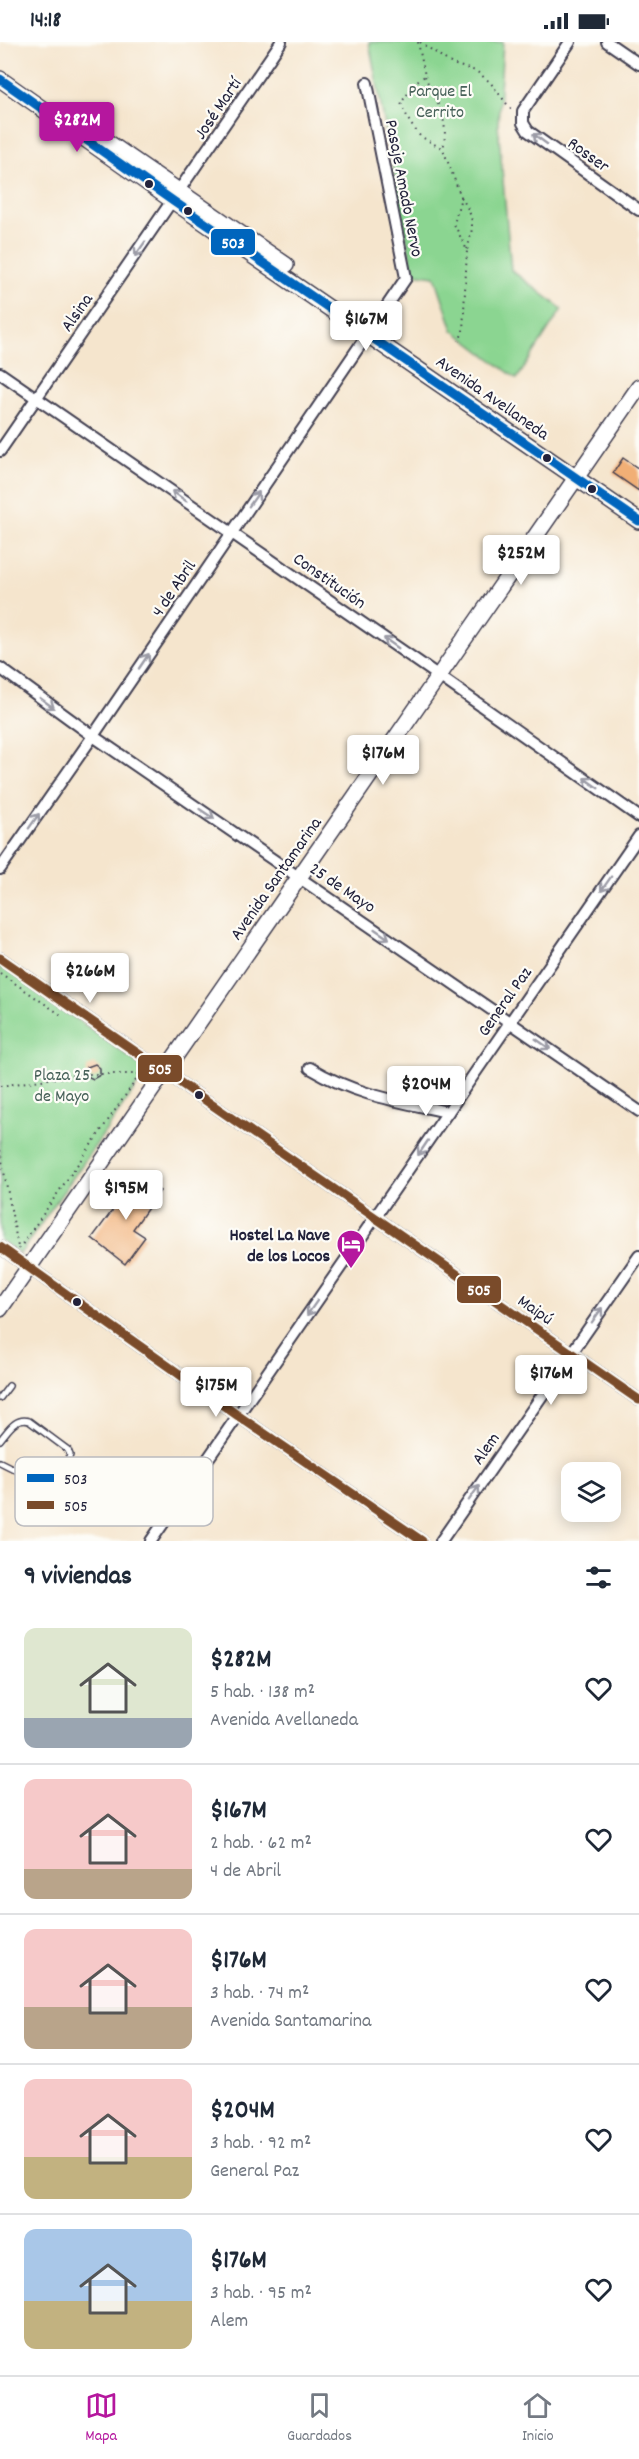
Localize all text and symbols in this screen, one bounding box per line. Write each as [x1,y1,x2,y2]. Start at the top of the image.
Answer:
text: 14:18 [30,6,61,37]
street label: José Martí [189,72,250,145]
park label: Parque El Cerrito [408,80,472,126]
pin: $282M [35,102,119,153]
text: $282M [53,107,101,135]
street label: Pasaje Amado Nervo [377,118,428,259]
street label: Rosser [561,132,614,180]
one-way arrow [533,133,549,145]
unlabelled marker [143,178,155,190]
unlabelled marker [182,205,194,217]
line badge: 503 [210,228,256,256]
text: 503 [221,233,245,256]
one-way arrow [133,241,146,258]
street label: Alsina [56,289,101,338]
pin: $167M [324,301,408,352]
text: $167M [344,306,388,334]
street label: Avenida Avellaneda [430,351,554,448]
unlabelled marker [541,452,553,464]
unlabelled marker [586,483,598,495]
one-way arrow [171,490,187,502]
one-way arrow [248,492,260,508]
pin: $252M [479,535,563,586]
text: $252M [497,540,545,568]
street label: Constitución [287,548,370,616]
street label: 4 de Abril [147,555,204,623]
one-way arrow [383,636,400,648]
one-way arrow [138,652,151,669]
one-way arrow [39,697,55,709]
pin: $176M [341,735,425,786]
text: $176M [361,740,405,768]
one-way arrow [584,777,600,789]
one-way arrow [199,808,215,820]
street label: Avenida Santamarina [225,812,329,946]
one-way arrow [28,813,40,830]
street label: 25 de Mayo [303,858,380,920]
one-way arrow [600,875,612,891]
one-way arrow [373,928,390,940]
pin: $266M [48,953,132,1004]
text: $266M [65,958,115,986]
street label: General Paz [473,962,539,1042]
one-way arrow [534,1038,550,1050]
line badge: 505 [137,1054,183,1083]
text: 505 [148,1059,172,1082]
park label: Plaza 25 de Mayo [34,1064,90,1110]
pin: $204M [384,1066,468,1117]
text: $204M [401,1071,451,1099]
unlabelled marker [193,1089,205,1101]
one-way arrow [417,1139,429,1155]
pin: $195M [84,1170,168,1221]
text: $195M [104,1175,148,1203]
place label: Hostel La Nave de los Locos [230,1224,330,1270]
hotel icon: Hostel La Nave de los Locos [335,1228,367,1270]
line badge: 505 [456,1275,502,1304]
text: 505 [467,1280,491,1303]
street label: Maipú [512,1290,557,1332]
unlabelled marker [71,1296,83,1308]
one-way arrow [306,1299,318,1316]
one-way arrow [591,1308,603,1324]
pin: $176M [509,1355,593,1406]
text: $176M [529,1360,573,1388]
pin: $175M [174,1367,258,1418]
text: $175M [194,1372,238,1400]
street label: Alem [467,1428,507,1471]
legend [15,1457,213,1526]
map controls [561,1462,621,1522]
button: layers [561,1462,621,1522]
text: 503 [64,1469,87,1492]
one-way arrow [468,1485,480,1501]
text: 505 [64,1496,88,1519]
text: 9 viviendas [24,1559,132,1596]
icon: filters [582,1561,615,1594]
text: $282M [210,1642,272,1679]
icon: home [72,1652,144,1724]
icon: heart [582,1672,615,1705]
text: 5 hab. · 138 m² [210,1679,315,1707]
text: Avenida Avellaneda [210,1707,358,1735]
text: $167M [210,1793,267,1830]
icon: home [72,1803,144,1875]
icon: heart [582,1823,615,1856]
text: 2 hab. · 62 m² [210,1830,312,1858]
text: 4 de Abril [210,1858,281,1886]
text: $176M [210,1943,267,1980]
icon: home [72,1953,144,2025]
icon: heart [582,1973,615,2006]
text: 3 hab. · 74 m² [210,1980,309,2008]
text: Avenida Santamarina [210,2008,371,2036]
text: $204M [210,2093,275,2130]
icon: home [72,2103,144,2175]
icon: heart [582,2123,615,2156]
text: 3 hab. · 92 m² [210,2130,311,2158]
text: General Paz [210,2158,299,2186]
text: $176M [210,2243,267,2280]
icon: home [72,2253,144,2325]
icon: heart [582,2273,615,2306]
text: 3 hab. · 95 m² [210,2280,312,2308]
text: Alem [210,2308,248,2336]
tab: Mapa [85,2389,118,2448]
tab: Guardados [287,2389,352,2448]
tab: Inicio [521,2389,554,2448]

